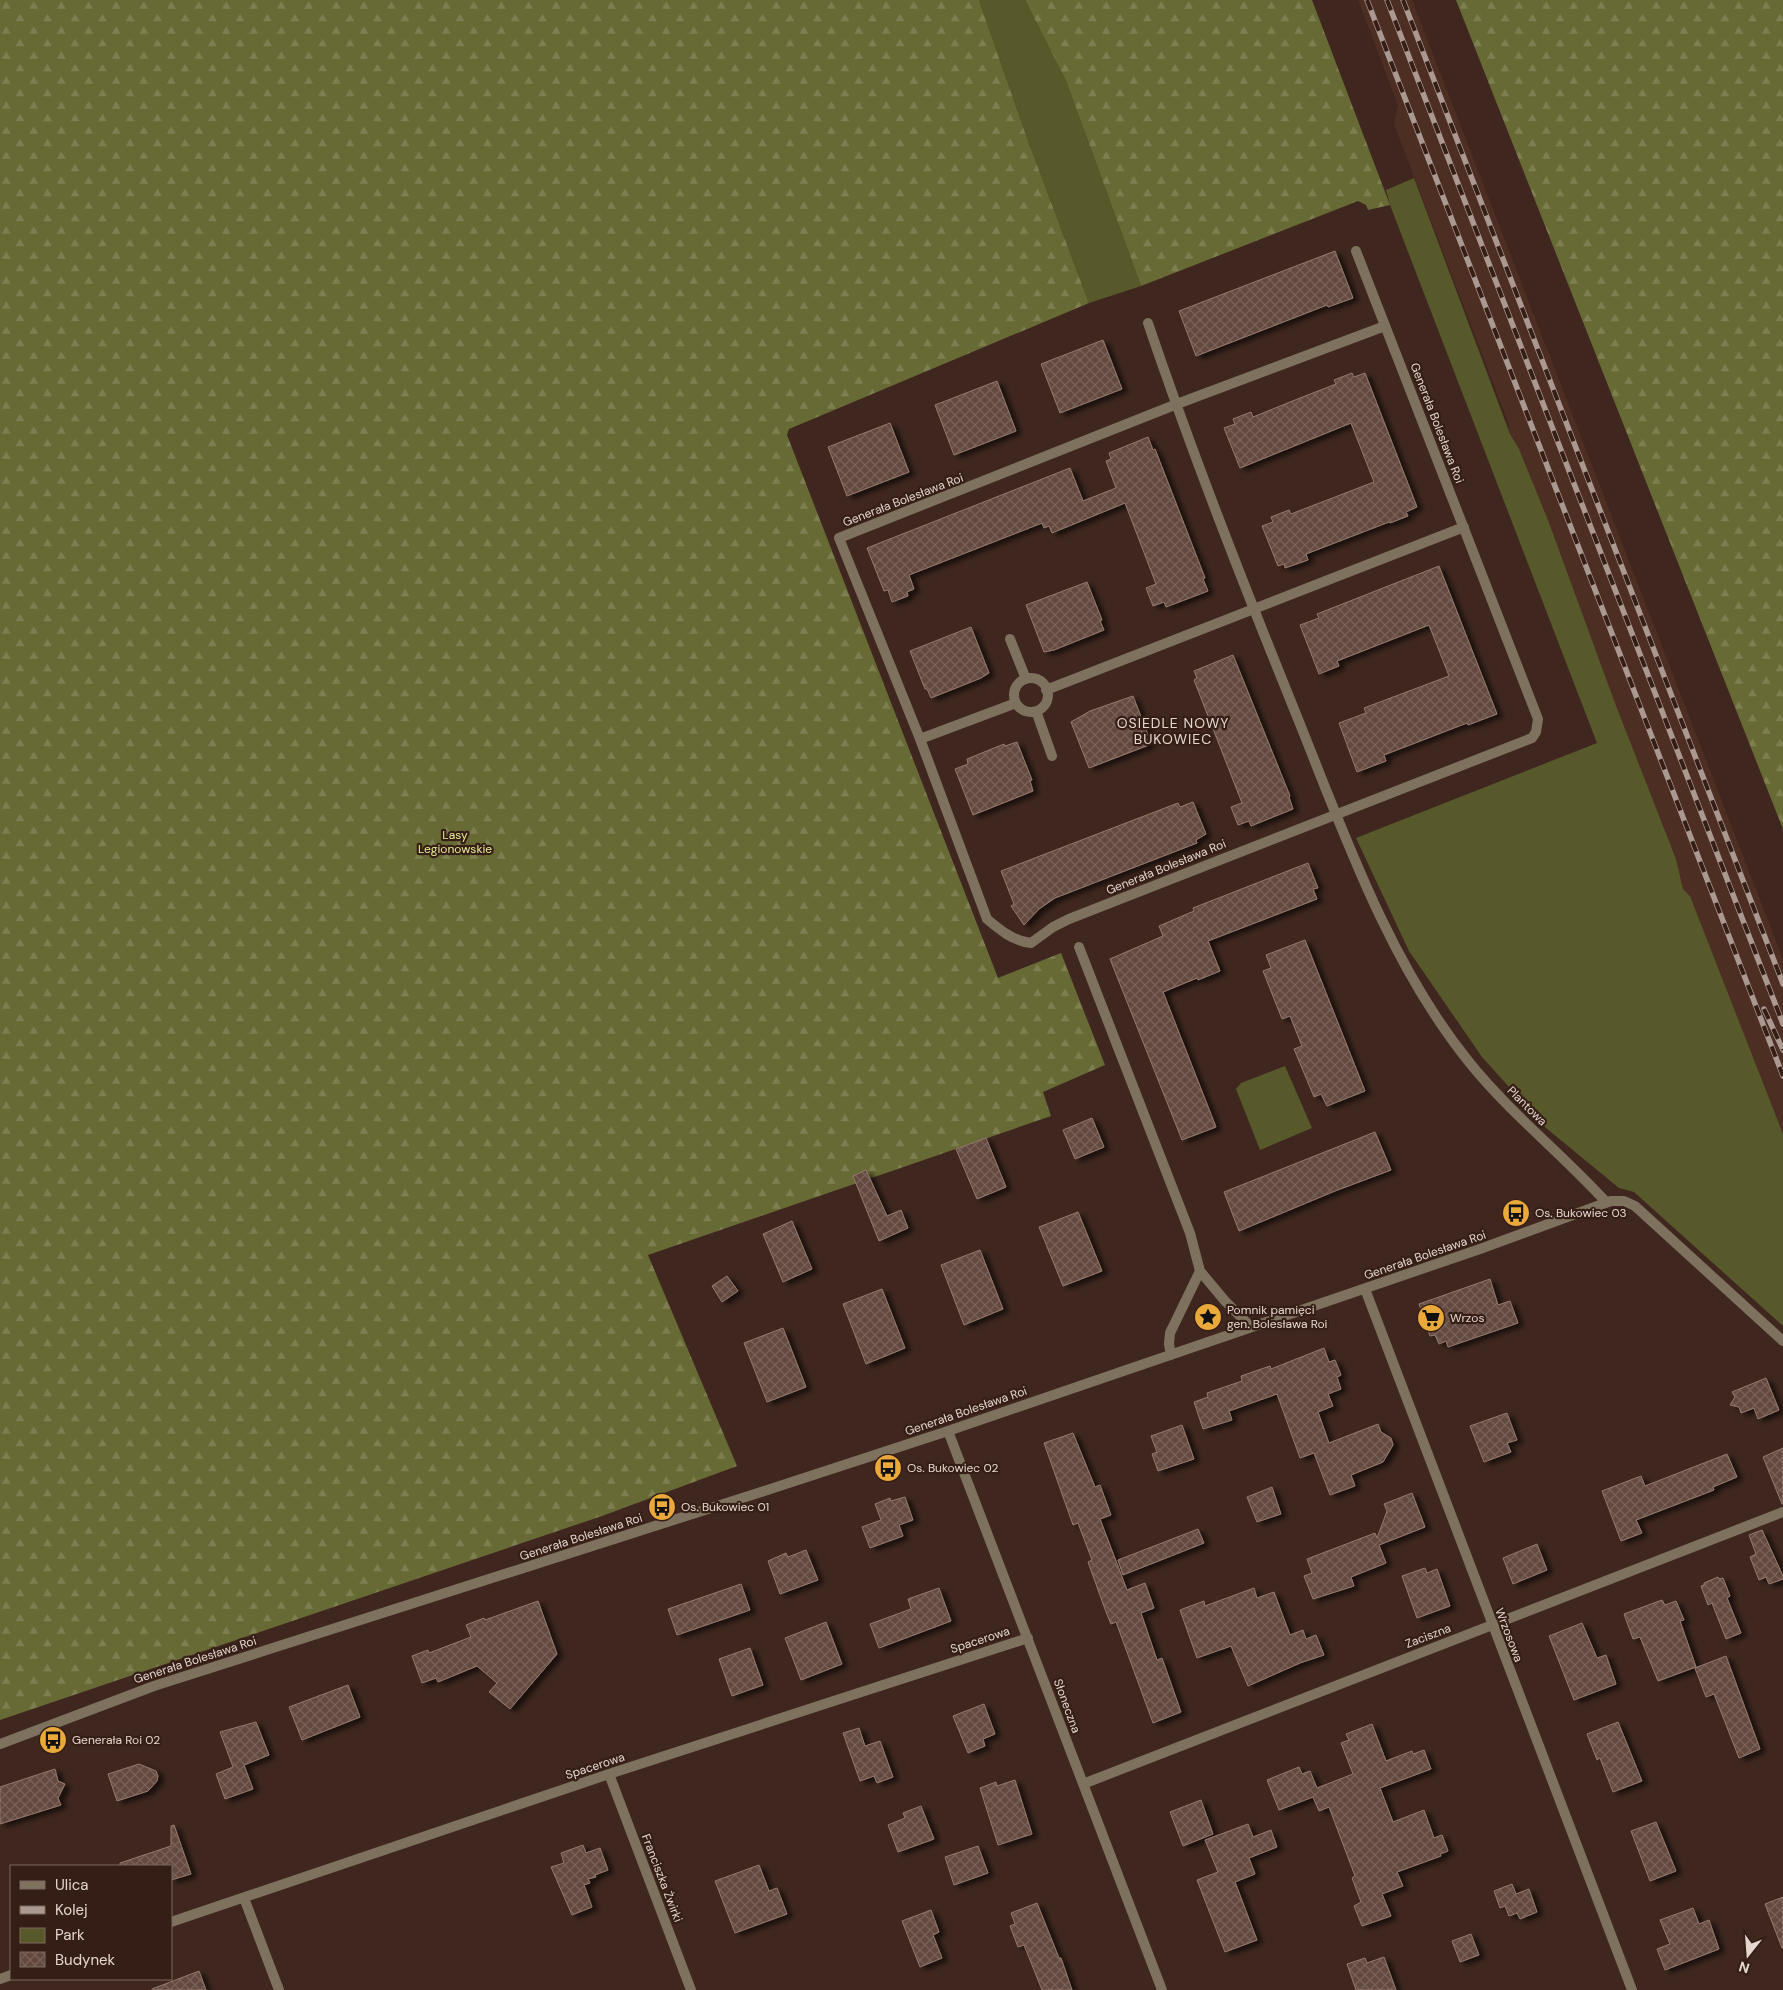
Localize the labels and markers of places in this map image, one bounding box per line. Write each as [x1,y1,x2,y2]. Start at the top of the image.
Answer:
bus stop icon: Os. Bukowiec 03 [1501,1198,1531,1228]
place label: Os. Bukowiec 03 [1535,1205,1627,1221]
place icon: Pomnik pamięci gen. Bolesława Roi [1193,1302,1223,1332]
place label: Pomnik pamięci gen. Bolesława Roi [1227,1302,1328,1332]
supermarket icon: Wrzos [1416,1303,1446,1333]
place label: Wrzos [1450,1310,1485,1326]
bus stop icon: Os. Bukowiec 02 [873,1453,903,1483]
place label: Os. Bukowiec 02 [907,1460,998,1476]
bus stop icon: Os. Bukowiec 01 [647,1492,677,1522]
place label: Os. Bukowiec 01 [681,1499,769,1515]
bus stop icon: Generała Roi 02 [38,1725,68,1755]
place label: Generała Roi 02 [72,1732,160,1748]

